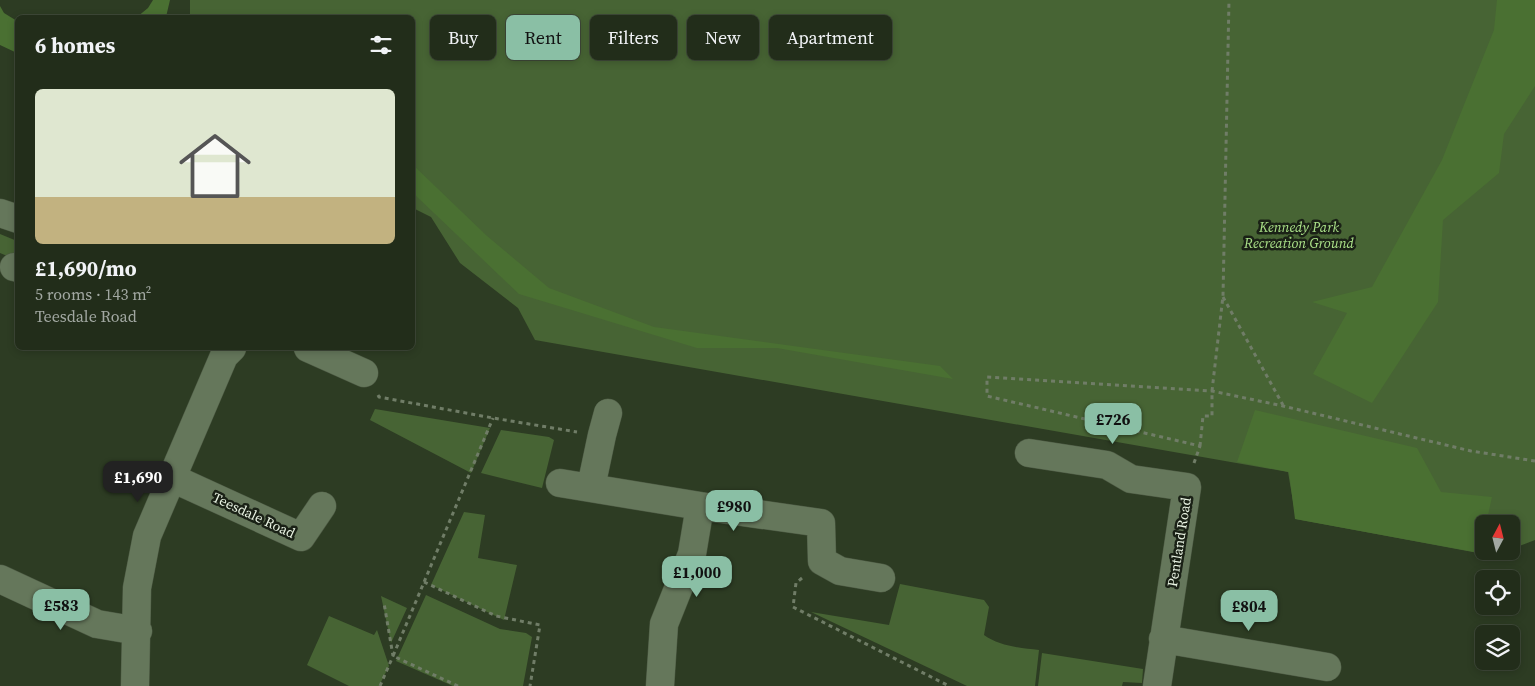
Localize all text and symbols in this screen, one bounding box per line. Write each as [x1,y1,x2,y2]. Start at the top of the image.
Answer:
chip: Buy [430,15,496,60]
chip: Rent [506,15,580,60]
chip: Filters [590,15,677,60]
chip: New [687,15,759,60]
chip: Apartment [769,15,892,60]
text: 6 homes [35,31,115,60]
icon: filters [367,31,395,59]
icon: home [170,121,260,211]
park label: Kennedy Park Recreation Ground [1243,217,1355,253]
text: £1,690/mo [35,254,137,283]
text: 5 rooms · 143 m² [35,283,151,305]
text: Teesdale Road [35,305,137,327]
pin: £726 [1083,402,1143,445]
text: £726 [1096,408,1130,430]
pin: £1,690 [97,460,179,503]
text: £1,690 [114,466,162,488]
street label: Teesdale Road [209,487,299,543]
pin: £980 [704,490,764,532]
text: £980 [717,495,751,517]
street label: Pentland Road [1162,496,1196,588]
north arrow [1475,515,1520,560]
map controls [1475,515,1520,670]
pin: £1,000 [656,556,738,598]
text: £1,000 [673,561,721,583]
button: locate [1475,570,1520,615]
pin: £583 [31,588,91,631]
pin: £804 [1219,590,1279,632]
text: £583 [44,594,78,616]
text: £804 [1232,595,1266,617]
button: layers [1475,625,1520,670]

